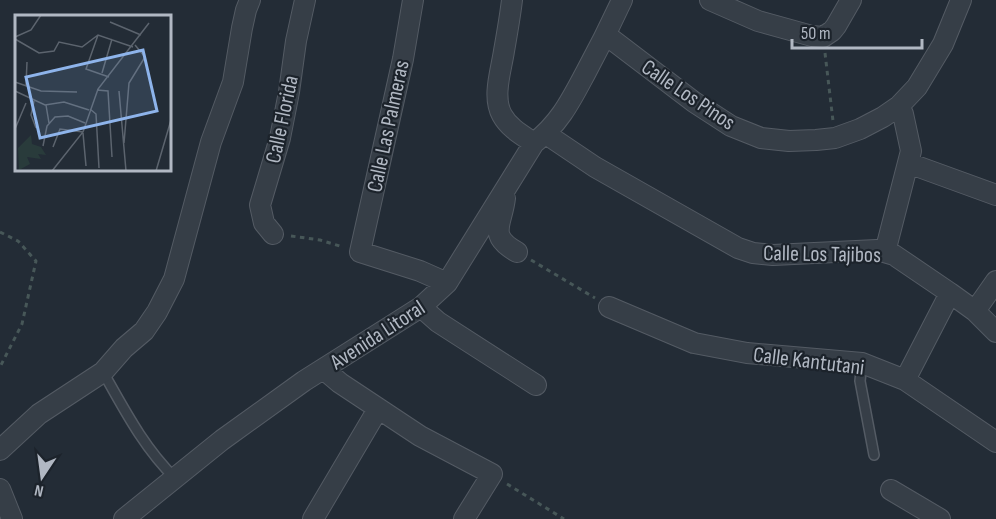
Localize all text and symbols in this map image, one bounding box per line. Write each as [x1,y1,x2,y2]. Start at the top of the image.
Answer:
scale bar [792,12,922,50]
inset map [15,15,171,171]
text: 50 m [801,23,831,44]
street label: Calle Los Pinos [636,54,740,137]
street label: Calle Las Palmeras [361,58,416,195]
street label: Calle Florida [260,73,305,166]
street label: Calle Los Tajibos [763,240,881,269]
street label: Avenida Litoral [325,295,430,376]
street label: Calle Kantutani [752,341,866,382]
north arrow [12,447,72,507]
text: N [33,480,45,500]

